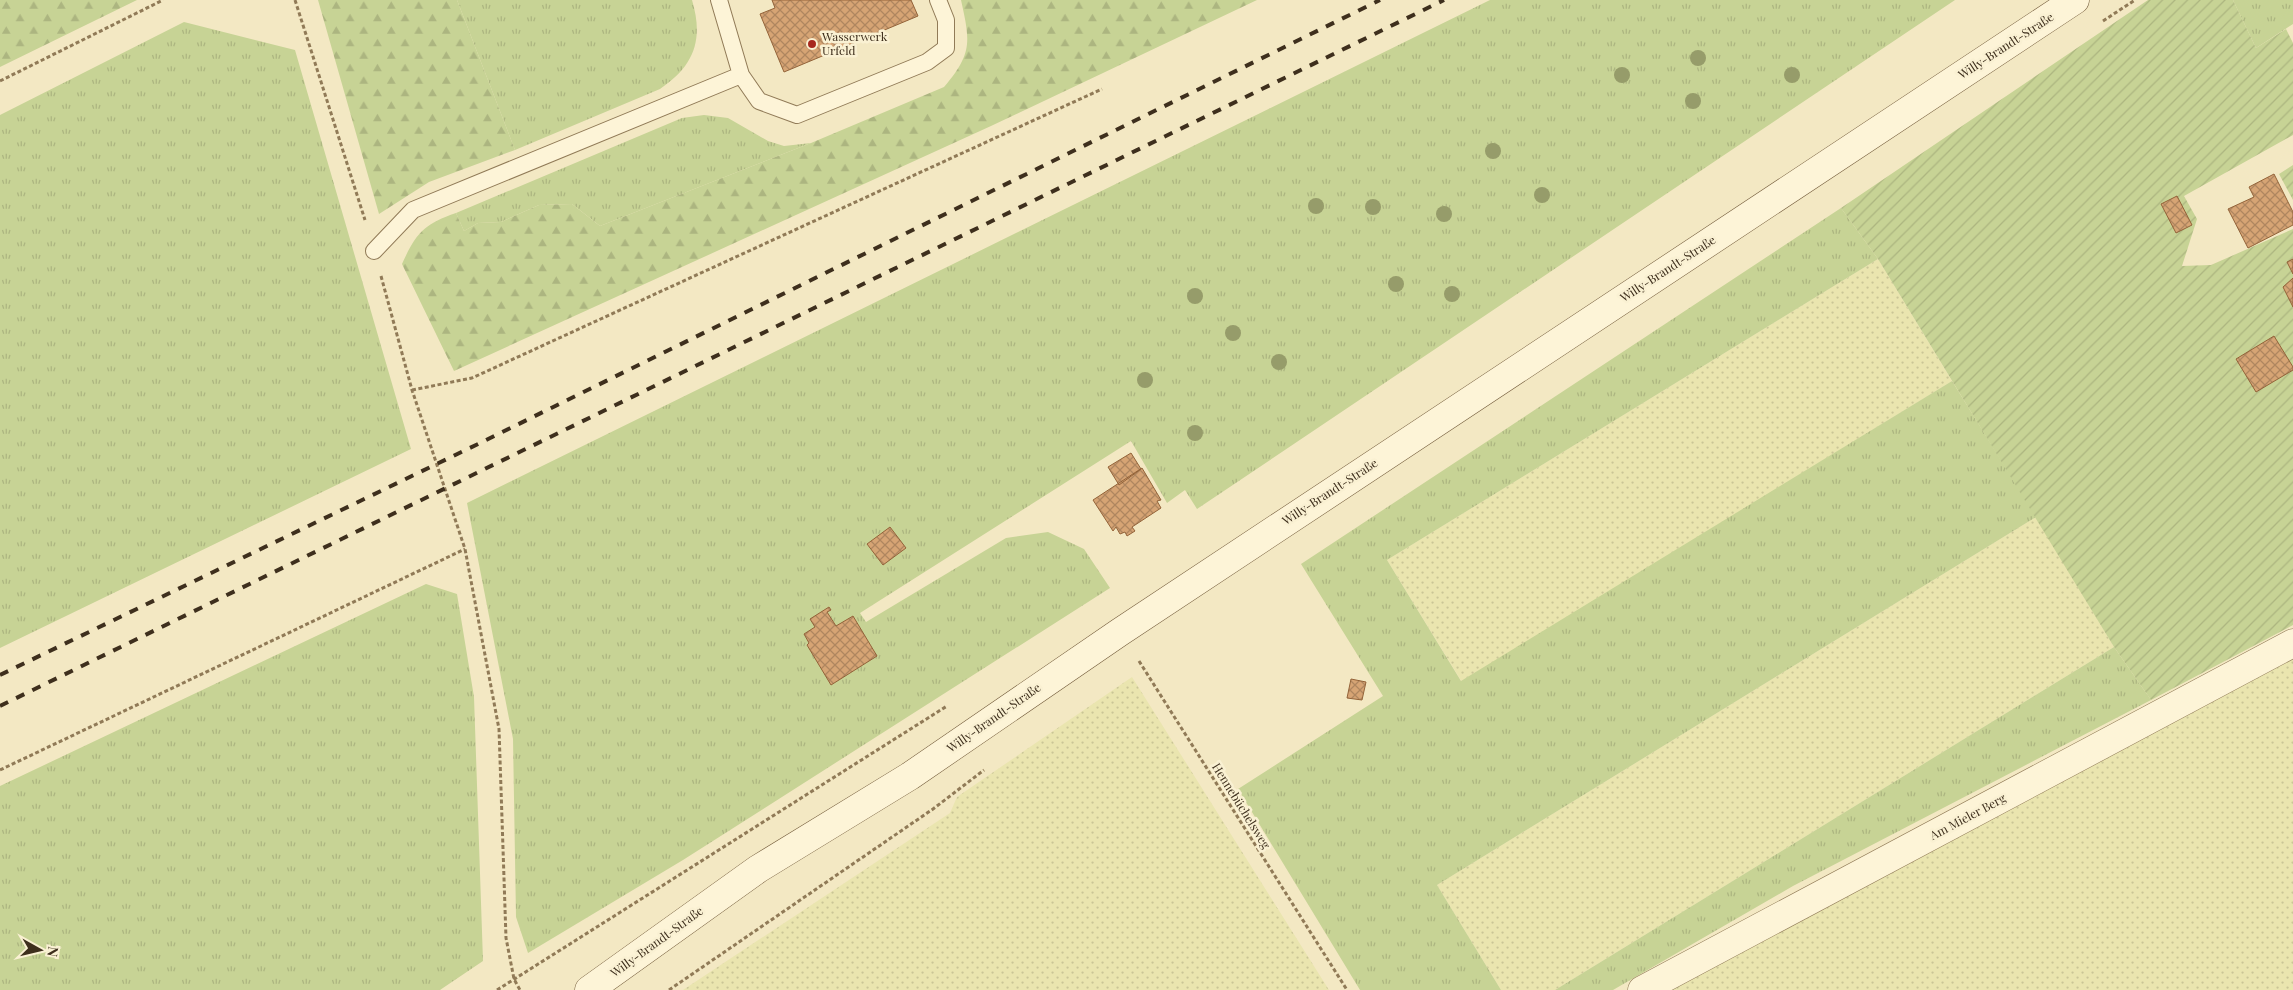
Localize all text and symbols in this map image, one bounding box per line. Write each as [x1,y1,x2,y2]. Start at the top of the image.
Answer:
street label: Willy-Brandt-Straße [1954,8,2056,83]
place label: Wasserwerk Urfeld [821,28,888,58]
marker: Wasserwerk Urfeld [806,38,818,50]
street label: Willy-Brandt-Straße [1616,231,1718,306]
street label: Willy-Brandt-Straße [1278,454,1380,529]
street label: Willy-Brandt-Straße [943,679,1043,756]
street label: Hennebüchelsweg [1209,760,1275,852]
street label: Am Mieler Berg [1926,789,2009,843]
street label: Willy-Brandt-Straße [606,902,706,981]
north arrow [15,925,65,975]
text: N [43,946,63,958]

